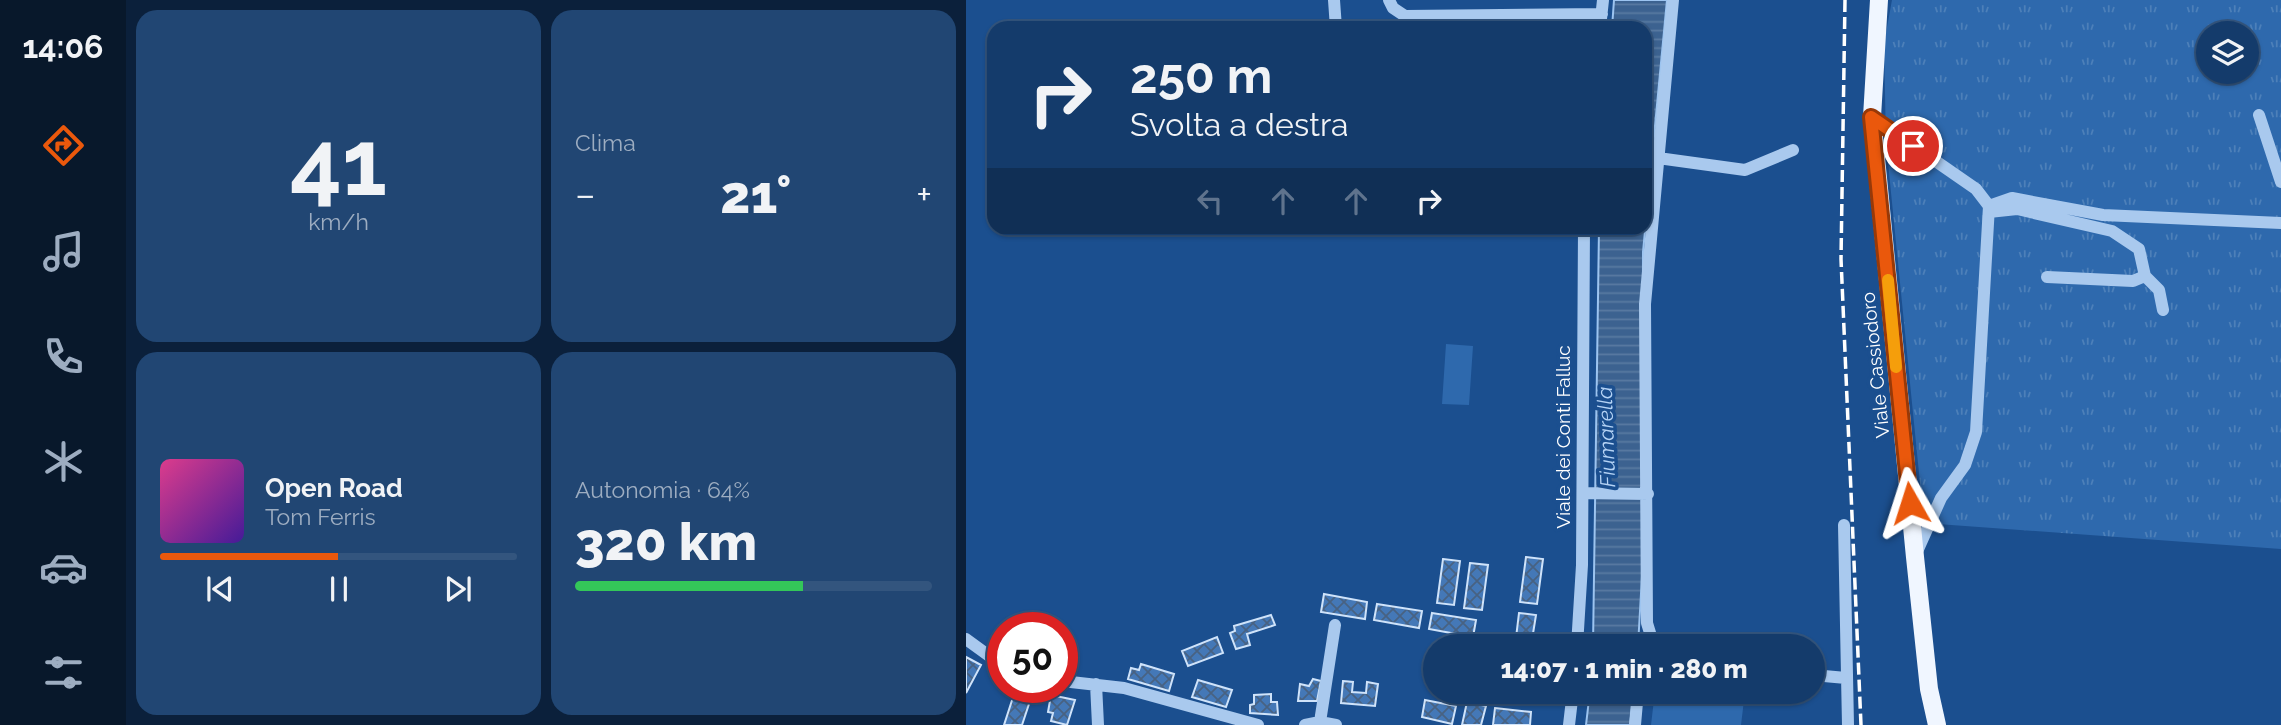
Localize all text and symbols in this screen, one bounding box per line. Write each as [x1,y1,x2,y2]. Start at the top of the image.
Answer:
map controls [2196,21,2259,84]
button: layers [2196,21,2259,84]
text: 14:06 [22,28,104,65]
text: 250 m [1130,47,1272,104]
icon: right [1015,49,1106,140]
text: Svolta a destra [1130,106,1349,143]
text: 41 [290,109,387,216]
pin [1883,116,1943,176]
icon: directions [39,121,88,170]
icon: arrive [1894,127,1932,165]
text: Clima [575,129,636,156]
text: 21° [720,164,791,225]
text: − [575,172,595,217]
text: + [916,172,932,217]
icon: left [1191,182,1229,220]
icon: ahead [1264,182,1302,220]
icon: ahead [1337,182,1375,220]
icon: right [1410,182,1448,220]
text: km/h [308,208,369,235]
icon: music [39,227,88,276]
street label: Viale Cassiodoro [1856,291,1894,439]
icon: phone [39,332,88,381]
street label: Viale dei Conti Falluc [1552,345,1574,529]
water label: Fiumarella [1592,386,1620,488]
icon: climate [39,437,88,486]
position arrow [1873,466,1947,540]
text: Open Road [265,473,403,503]
text: Autonomia · 64% [575,476,750,503]
text: Tom Ferris [265,503,376,530]
text: 320 km [575,511,757,572]
icon: car [39,543,88,592]
icon: previous [201,570,239,608]
icon: pause [320,570,358,608]
icon: next [439,570,477,608]
speed limit sign: 50 [987,612,1078,703]
icon: filters [39,648,88,697]
text: 14:07 · 1 min · 280 m [1500,654,1748,684]

